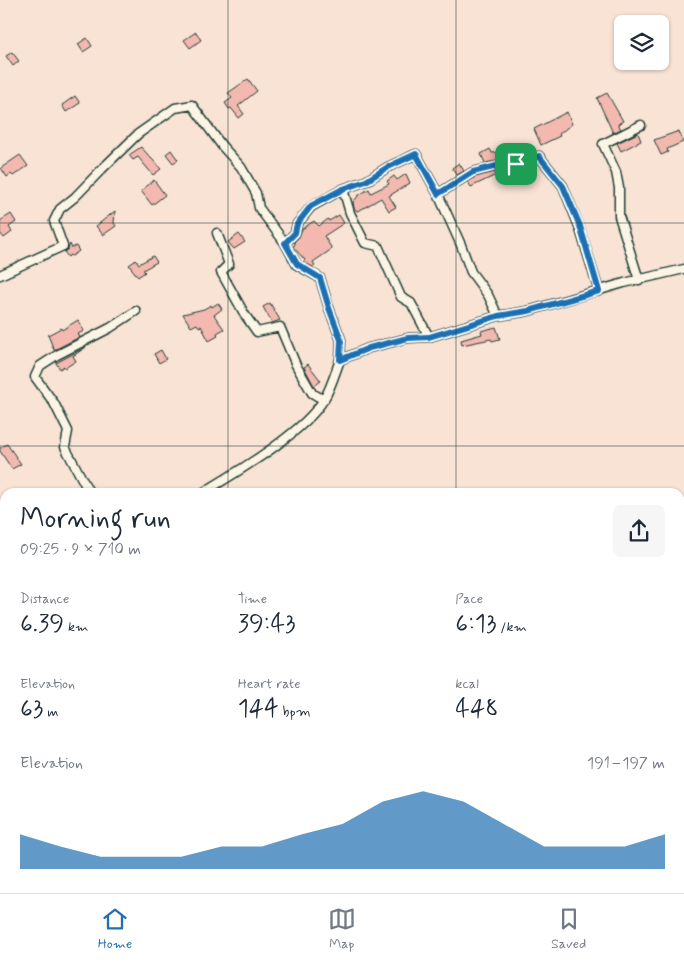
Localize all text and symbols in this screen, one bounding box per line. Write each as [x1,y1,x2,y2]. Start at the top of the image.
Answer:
map controls [614,15,669,70]
button: layers [614,15,669,70]
pin [495,143,537,185]
icon: arrive [502,150,530,178]
text: Morning run [20,501,171,538]
button: share [613,505,665,557]
text: 09:25 · 9 × 710 m [20,539,141,560]
text: Distance [20,590,69,608]
text: Time [238,590,267,608]
text: Pace [455,590,483,608]
text: 6.39 [20,608,64,641]
text: 39:43 [238,608,296,641]
text: 6:13 [455,608,497,641]
text: km [64,618,88,636]
text: /km [497,618,527,636]
text: Elevation [20,675,75,693]
text: Heart rate [238,675,301,693]
text: kcal [455,675,479,693]
text: 63 [20,693,43,726]
text: 144 [238,693,279,726]
text: 448 [455,693,499,726]
text: m [43,703,58,721]
text: bpm [279,703,311,721]
text: Elevation [20,753,83,774]
text: 191–197 m [587,753,665,774]
tab: Home [98,905,132,953]
tab: Map [328,905,356,953]
tab: Saved [551,905,586,953]

